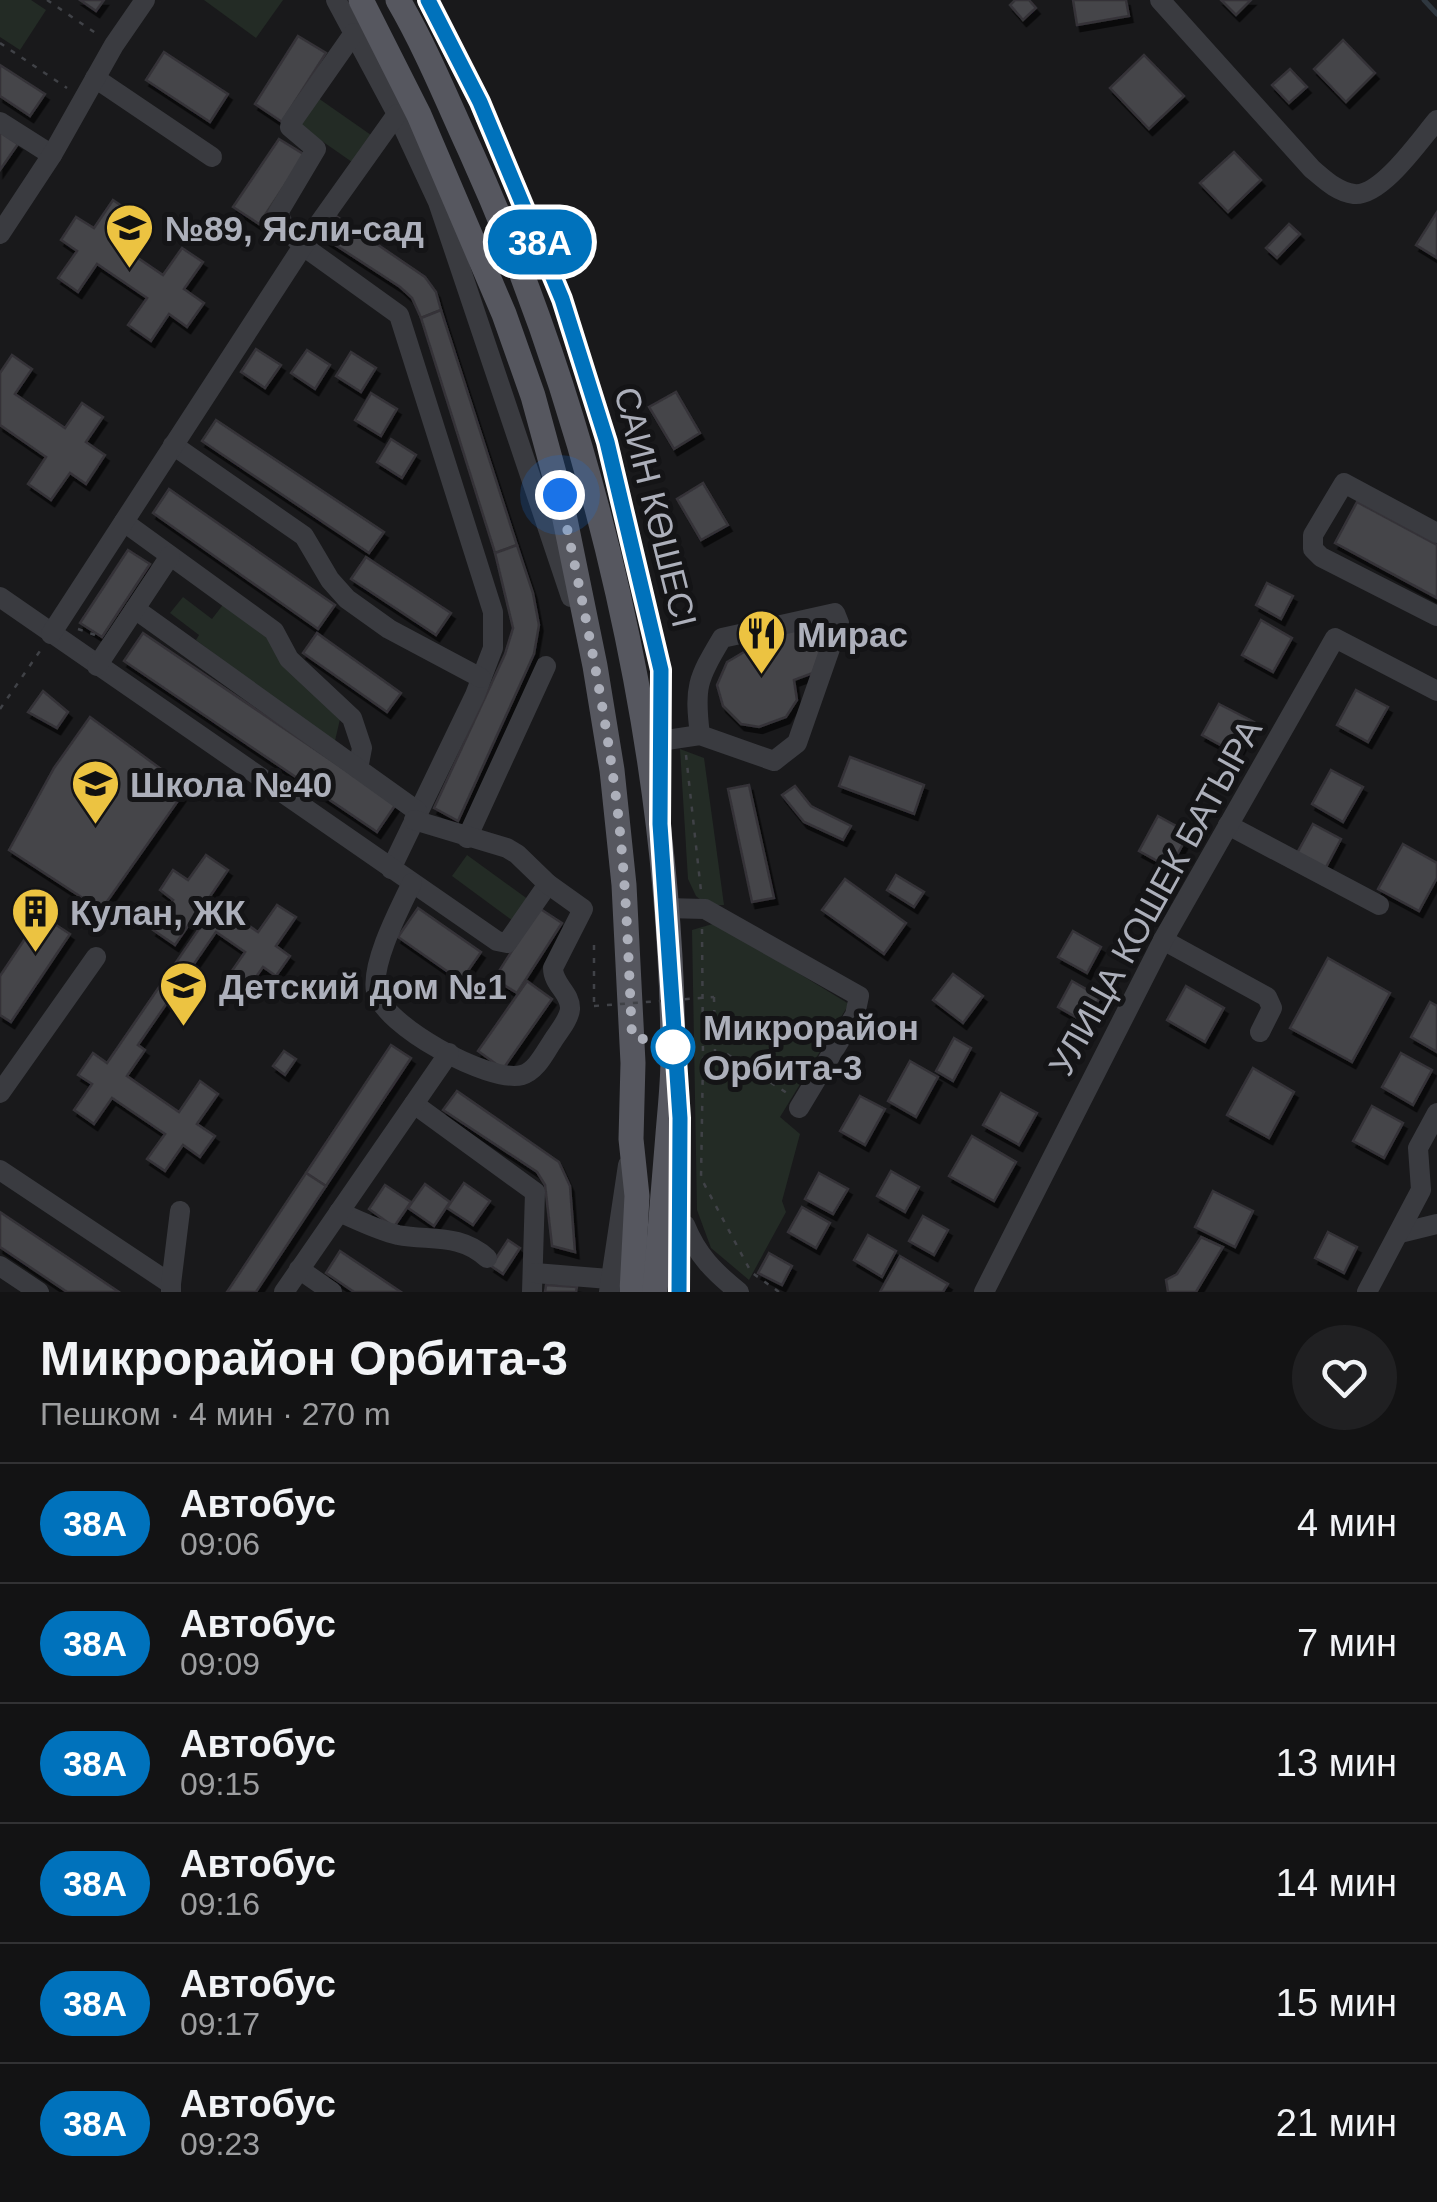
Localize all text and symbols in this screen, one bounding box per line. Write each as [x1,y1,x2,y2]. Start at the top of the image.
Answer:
school or university icon: №89, Ясли-сад [104,202,156,270]
place label: №89, Ясли-сад [165,209,424,248]
line badge: 38А [482,210,598,274]
text: 38А [508,223,572,262]
street label: САИН КӨШЕСІ [607,383,705,631]
your location [535,470,585,520]
restaurant icon: Мирас [736,608,788,676]
place label: Мирас [797,615,908,654]
street label: УЛИЦА КОШЕК БАТЫРА [1041,712,1269,1082]
school or university icon: Школа №40 [69,758,121,826]
place label: Школа №40 [130,765,332,804]
building icon: Кулан, ЖК [9,886,61,954]
place label: Кулан, ЖК [70,893,246,932]
school or university icon: Детский дом №1 [158,960,210,1028]
place label: Детский дом №1 [219,967,507,1006]
place label: Микрорайон Орбита-3 [703,1008,919,1087]
marker: Микрорайон Орбита-3 [652,1026,694,1068]
button: heart [1292,1325,1397,1430]
text: Микрорайон Орбита-3 [40,1332,568,1385]
text: Пешком · 4 мин · 270 m [40,1396,391,1432]
text: Автобус [180,1483,336,1525]
text: 4 мин [1297,1502,1397,1544]
text: 38А [63,1504,127,1543]
text: 09:06 [180,1526,260,1562]
text: Автобус [180,1603,336,1645]
text: 7 мин [1297,1622,1397,1664]
text: 38А [63,1624,127,1663]
text: 09:09 [180,1646,260,1682]
text: Автобус [180,1723,336,1765]
text: 13 мин [1276,1742,1397,1784]
text: 38А [63,1744,127,1783]
text: 09:15 [180,1766,260,1802]
text: Автобус [180,1843,336,1885]
text: 14 мин [1276,1862,1397,1904]
text: 38А [63,1864,127,1903]
text: 09:16 [180,1886,260,1922]
text: Автобус [180,1963,336,2005]
text: 15 мин [1276,1982,1397,2024]
text: 38А [63,1984,127,2023]
text: 09:17 [180,2006,260,2042]
text: Автобус [180,2083,336,2125]
text: 21 мин [1276,2102,1397,2144]
text: 38А [63,2104,127,2143]
text: 09:23 [180,2126,260,2162]

